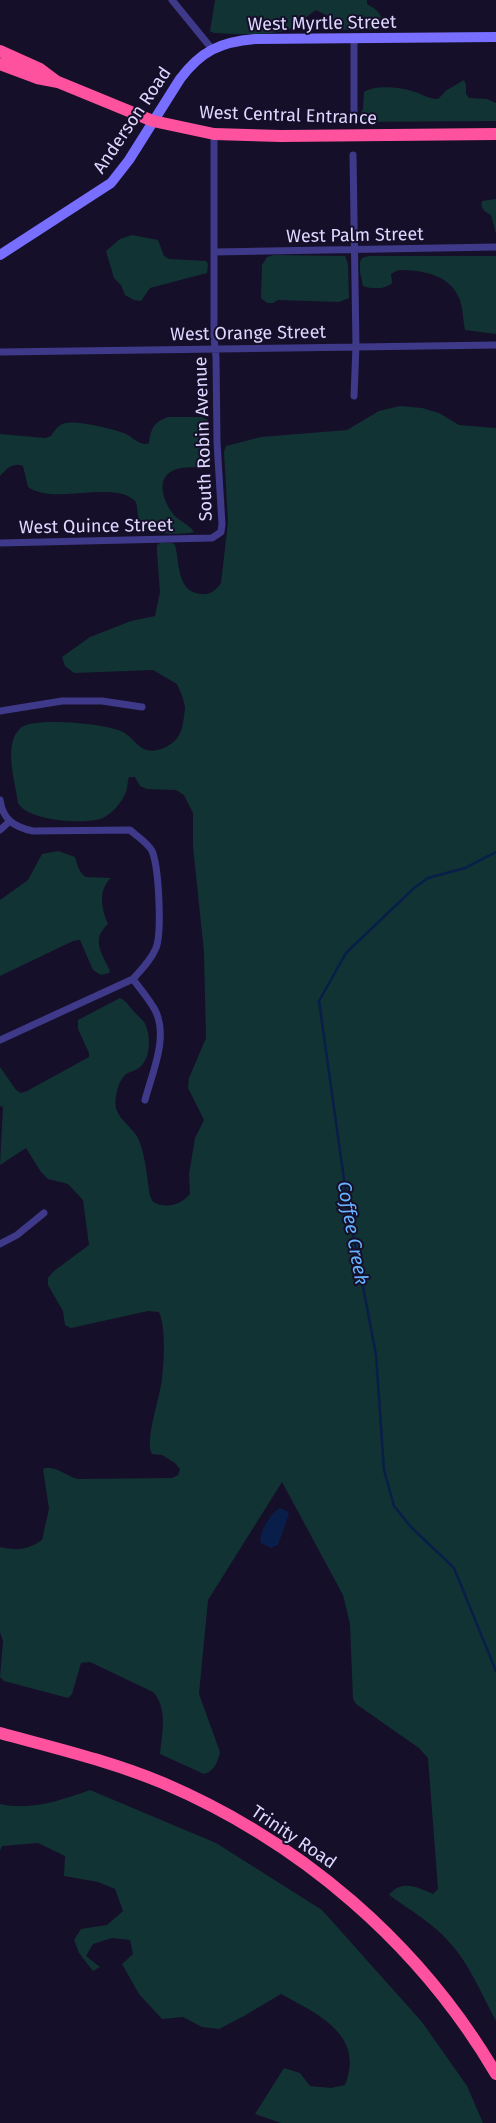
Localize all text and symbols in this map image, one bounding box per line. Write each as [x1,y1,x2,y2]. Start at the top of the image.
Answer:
street label: West Myrtle Street [247,11,397,35]
street label: Anderson Road [88,63,176,177]
street label: West Central Entrance [199,101,377,129]
street label: West Palm Street [286,223,424,247]
street label: West Orange Street [170,321,327,345]
street label: South Robin Avenue [189,356,217,522]
street label: West Quince Street [19,514,174,538]
water label: Coffee Creek [333,1179,373,1287]
street label: Trinity Road [247,1800,341,1874]

